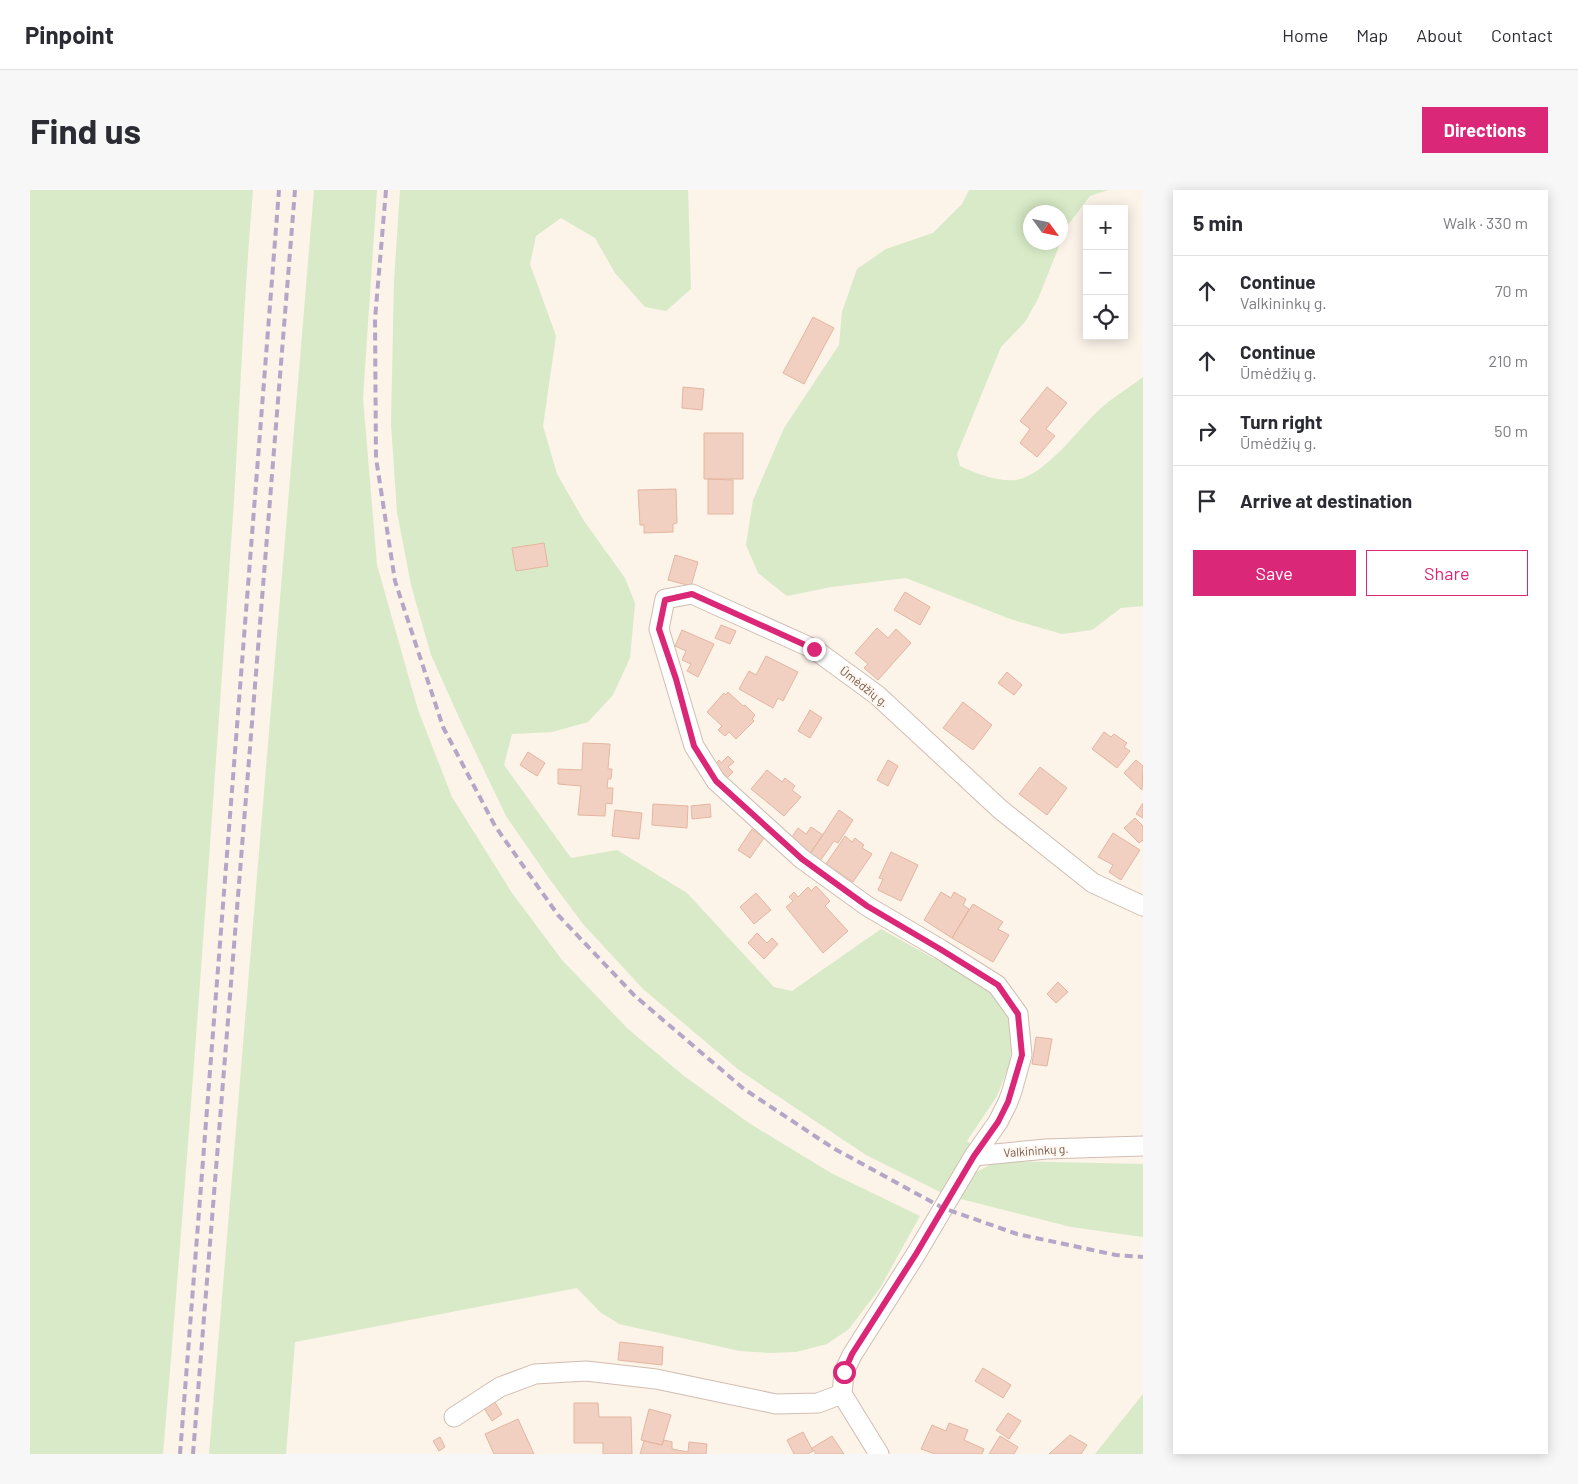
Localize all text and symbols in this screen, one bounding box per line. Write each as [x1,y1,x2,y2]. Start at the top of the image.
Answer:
text: Pinpoint [25,20,114,49]
text: Home [1282,24,1328,46]
text: Map [1356,24,1388,46]
text: About [1416,24,1463,46]
text: Contact [1491,24,1553,46]
button: Directions [1422,107,1548,153]
text: Find us [30,109,141,151]
north arrow [1023,205,1068,250]
map controls [1083,205,1128,340]
button: + [1083,205,1128,250]
text: 5 min [1193,210,1243,235]
text: Walk · 330 m [1443,213,1528,232]
button: − [1083,250,1128,295]
text: Continue [1240,270,1316,293]
icon: ahead [1193,277,1221,305]
text: 70 m [1495,281,1528,300]
text: Valkininkų g. [1240,293,1327,312]
button: locate [1083,295,1128,340]
text: Continue [1240,340,1316,363]
icon: ahead [1193,347,1221,375]
text: 210 m [1489,351,1528,370]
text: Ūmėdžių g. [1240,363,1317,382]
text: Turn right [1240,410,1322,433]
icon: right [1193,417,1221,445]
text: 50 m [1494,421,1528,440]
text: Ūmėdžių g. [1240,433,1317,452]
icon: arrive [1193,487,1221,515]
text: Arrive at destination [1240,489,1412,512]
button: Save [1193,550,1356,596]
button: Share [1366,550,1528,596]
route end [803,638,826,661]
street label: Ūmėdžių g. [838,663,892,709]
street label: Valkininkų g. [1003,1141,1069,1159]
route start [833,1361,856,1384]

